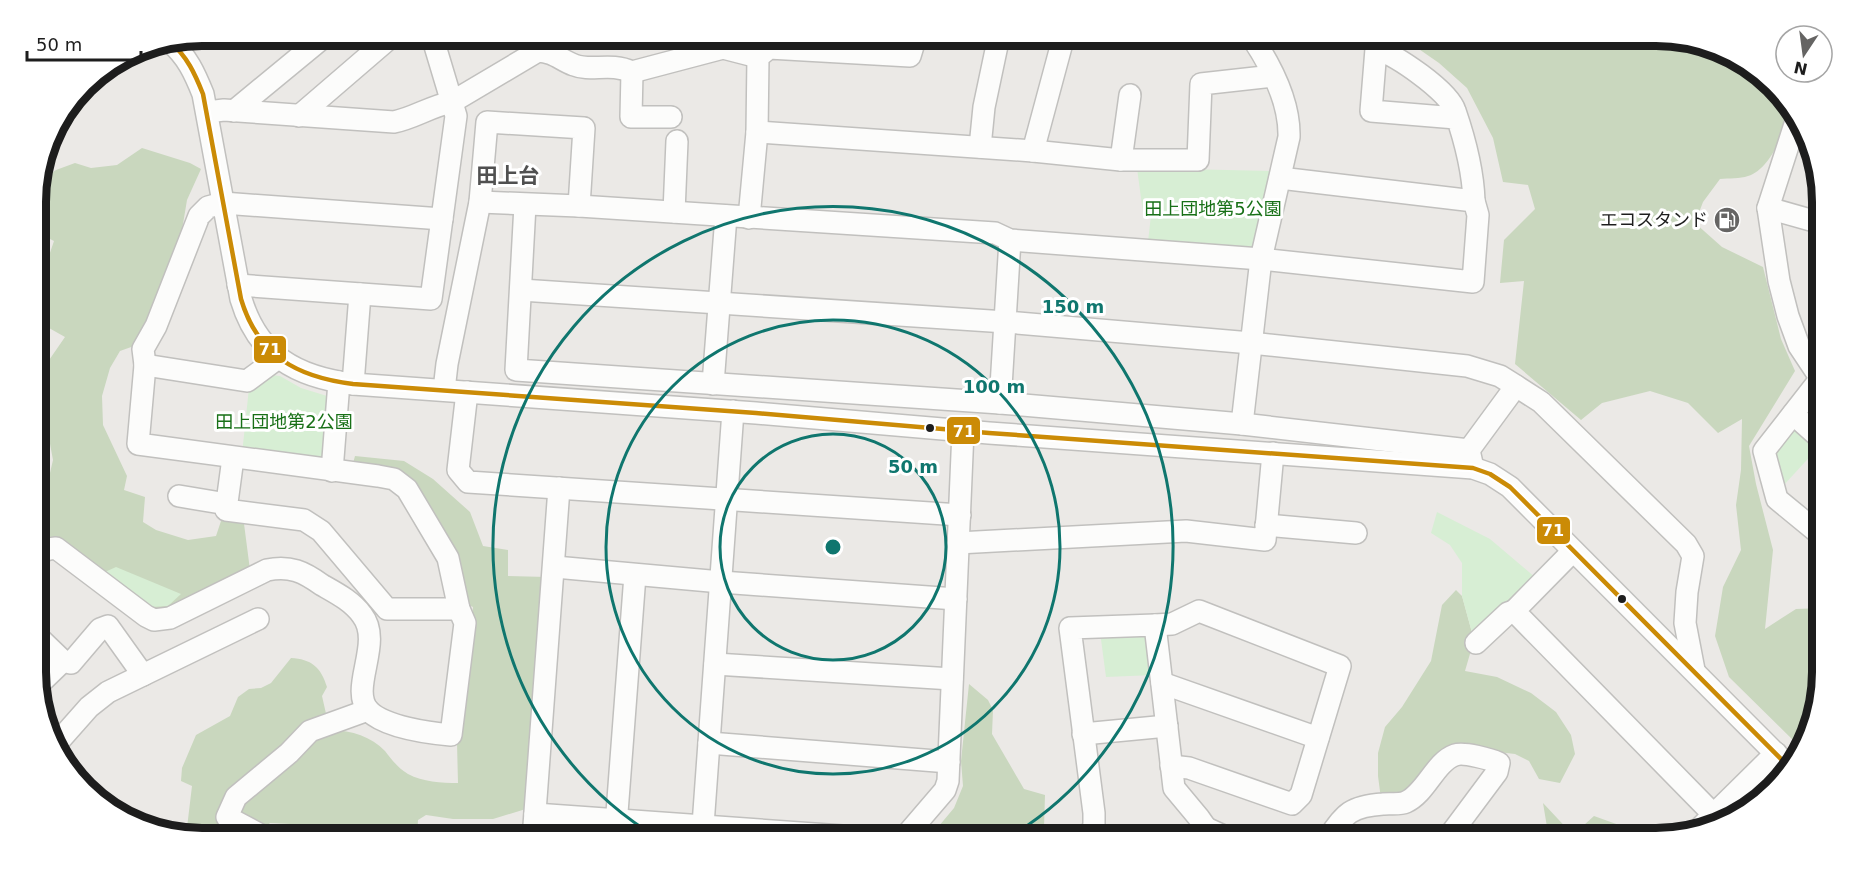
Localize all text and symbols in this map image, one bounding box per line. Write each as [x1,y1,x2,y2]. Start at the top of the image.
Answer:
scale bar [27,24,141,62]
north arrow [1774,24,1834,84]
text: 50 m [36,34,82,55]
text: N [1792,57,1809,79]
district label: 田上台 [477,164,540,188]
park label: 田上団地第5公園 [1144,198,1282,219]
fuel station icon: エコスタンド [1712,205,1742,235]
place label: エコスタンド [1600,209,1708,230]
text: 150 m [1042,296,1104,317]
line badge: 71 [253,335,287,364]
text: 71 [259,340,281,359]
text: 100 m [963,376,1025,397]
park label: 田上団地第2公園 [215,411,353,432]
line badge: 71 [946,416,981,445]
unlabelled marker [924,422,936,434]
text: 71 [953,422,975,441]
text: 50 m [888,456,938,477]
line badge: 71 [1536,516,1571,545]
text: 71 [1542,521,1564,540]
centre of rings [823,537,843,557]
unlabelled marker [1616,593,1628,605]

